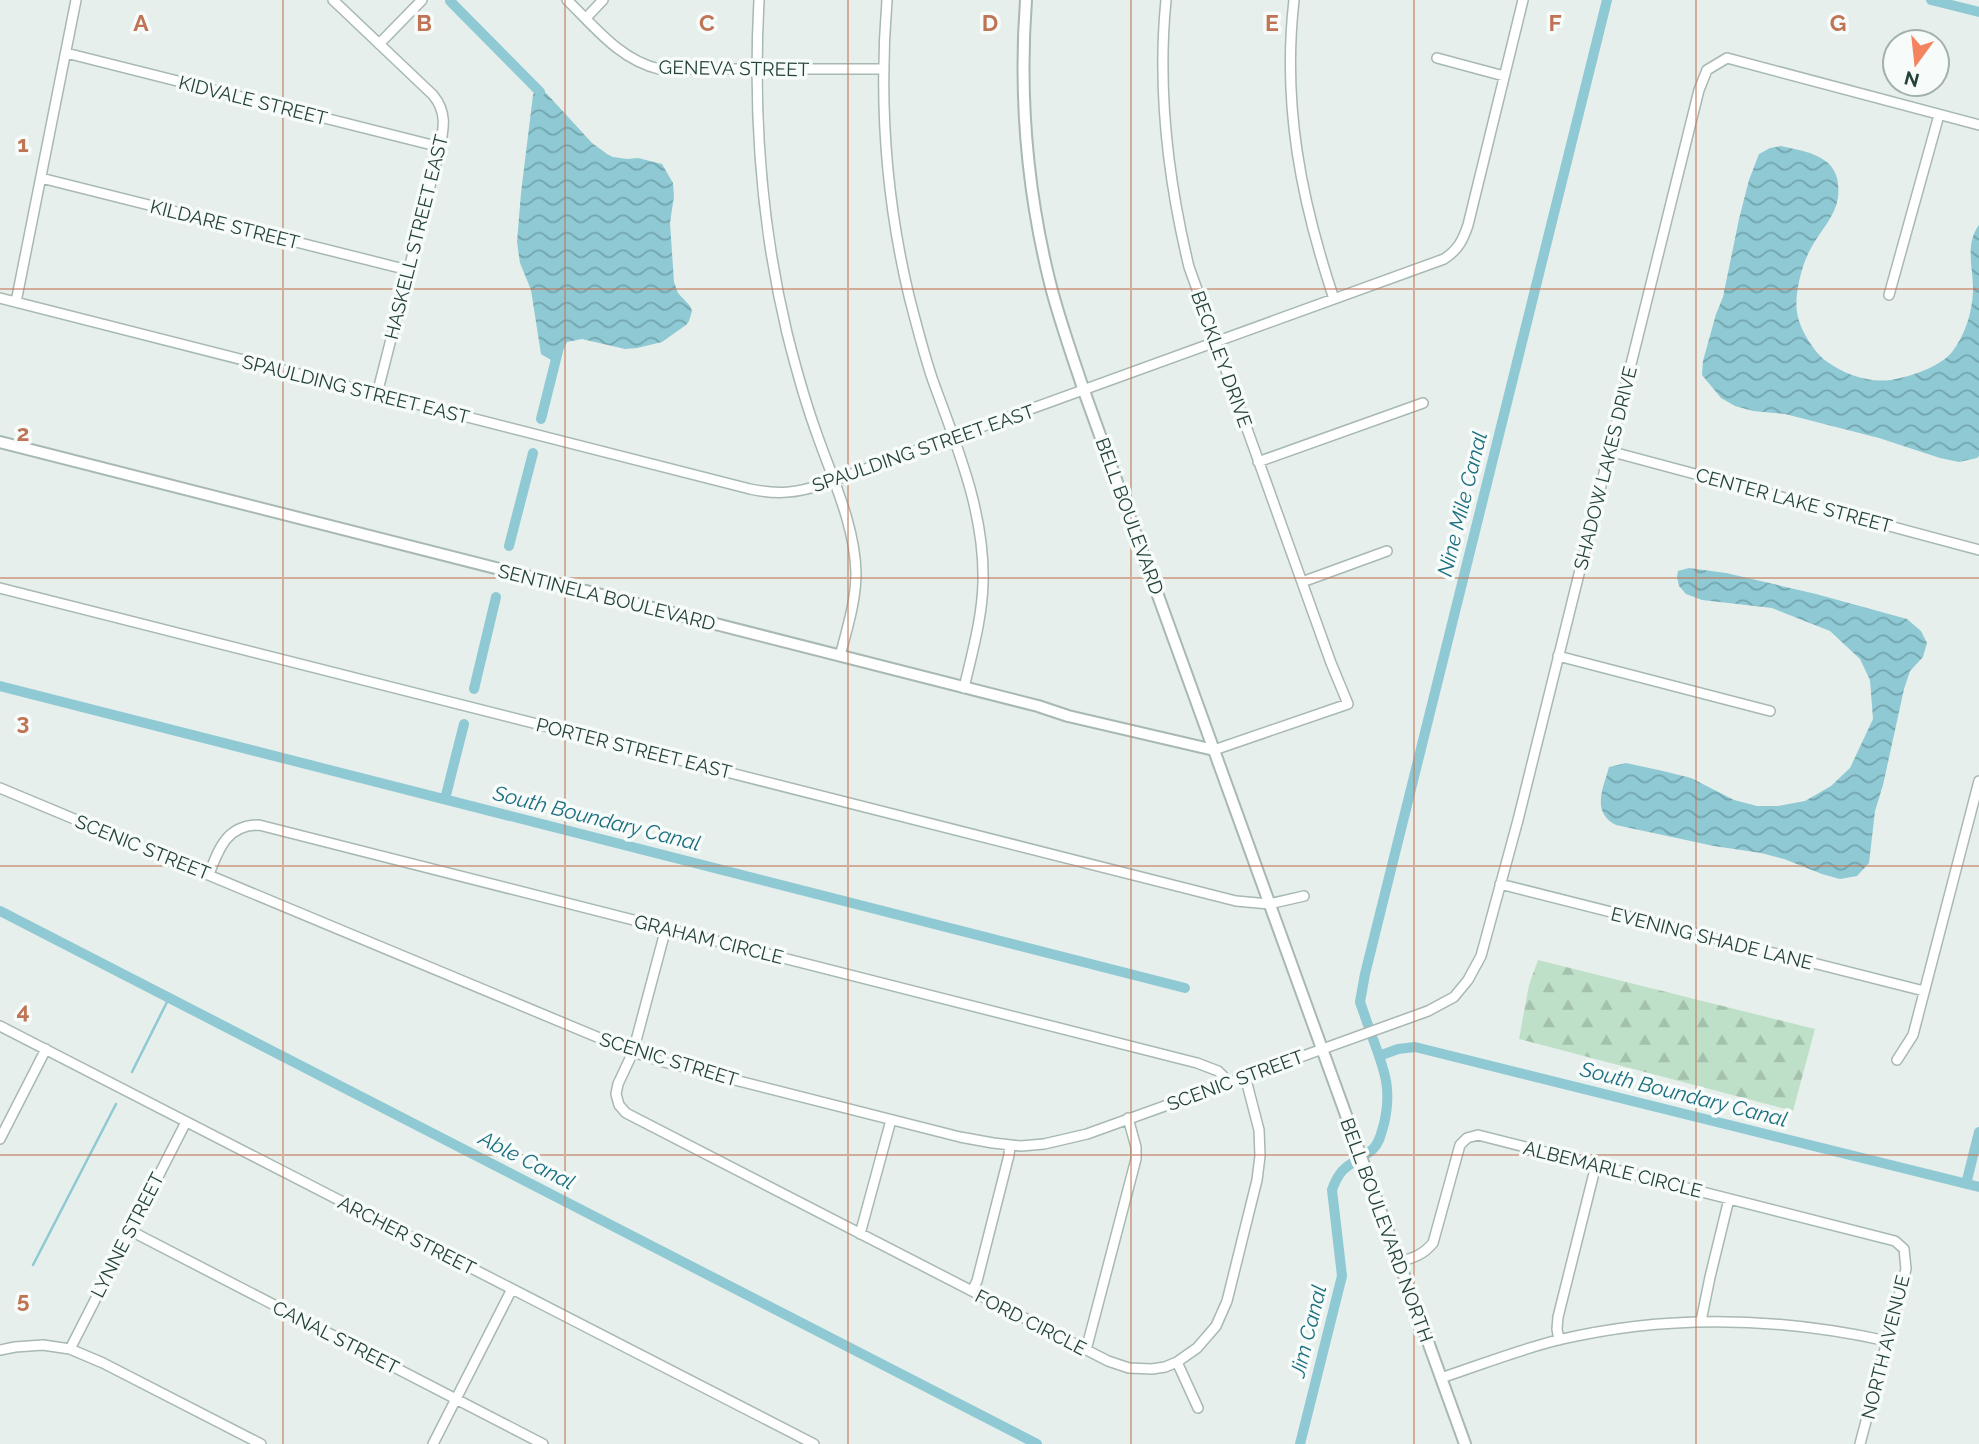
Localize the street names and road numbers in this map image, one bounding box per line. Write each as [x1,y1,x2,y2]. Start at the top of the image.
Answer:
street label: GENEVA STREET [659,56,810,80]
street label: KIDVALE STREET [176,71,330,129]
street label: HASKELL STREET EAST [380,132,452,342]
street label: KILDARE STREET [148,195,302,253]
street label: BECKLEY DRIVE [1187,288,1257,430]
street label: SPAULDING STREET EAST [240,350,472,428]
street label: SHADOW LAKES DRIVE [1569,364,1641,572]
street label: SPAULDING STREET EAST [809,399,1037,496]
street label: BELL BOULEVARD [1091,435,1169,597]
street label: CENTER LAKE STREET [1693,463,1895,537]
street label: SENTINELA BOULEVARD [496,559,718,635]
street label: PORTER STREET EAST [534,713,734,783]
street label: SCENIC STREET [72,810,214,884]
street label: EVENING SHADE LANE [1609,902,1815,974]
street label: GRAHAM CIRCLE [632,910,786,968]
street label: SCENIC STREET [597,1027,741,1091]
street label: SCENIC STREET [1164,1045,1307,1115]
street label: BELL BOULEVARD NORTH [1336,1115,1438,1345]
street label: ALBEMARLE CIRCLE [1521,1136,1705,1202]
street label: LYNNE STREET [86,1168,168,1301]
street label: ARCHER STREET [335,1191,480,1279]
street label: NORTH AVENUE [1856,1273,1914,1421]
street label: FORD CIRCLE [972,1285,1090,1359]
street label: CANAL STREET [269,1296,403,1378]

